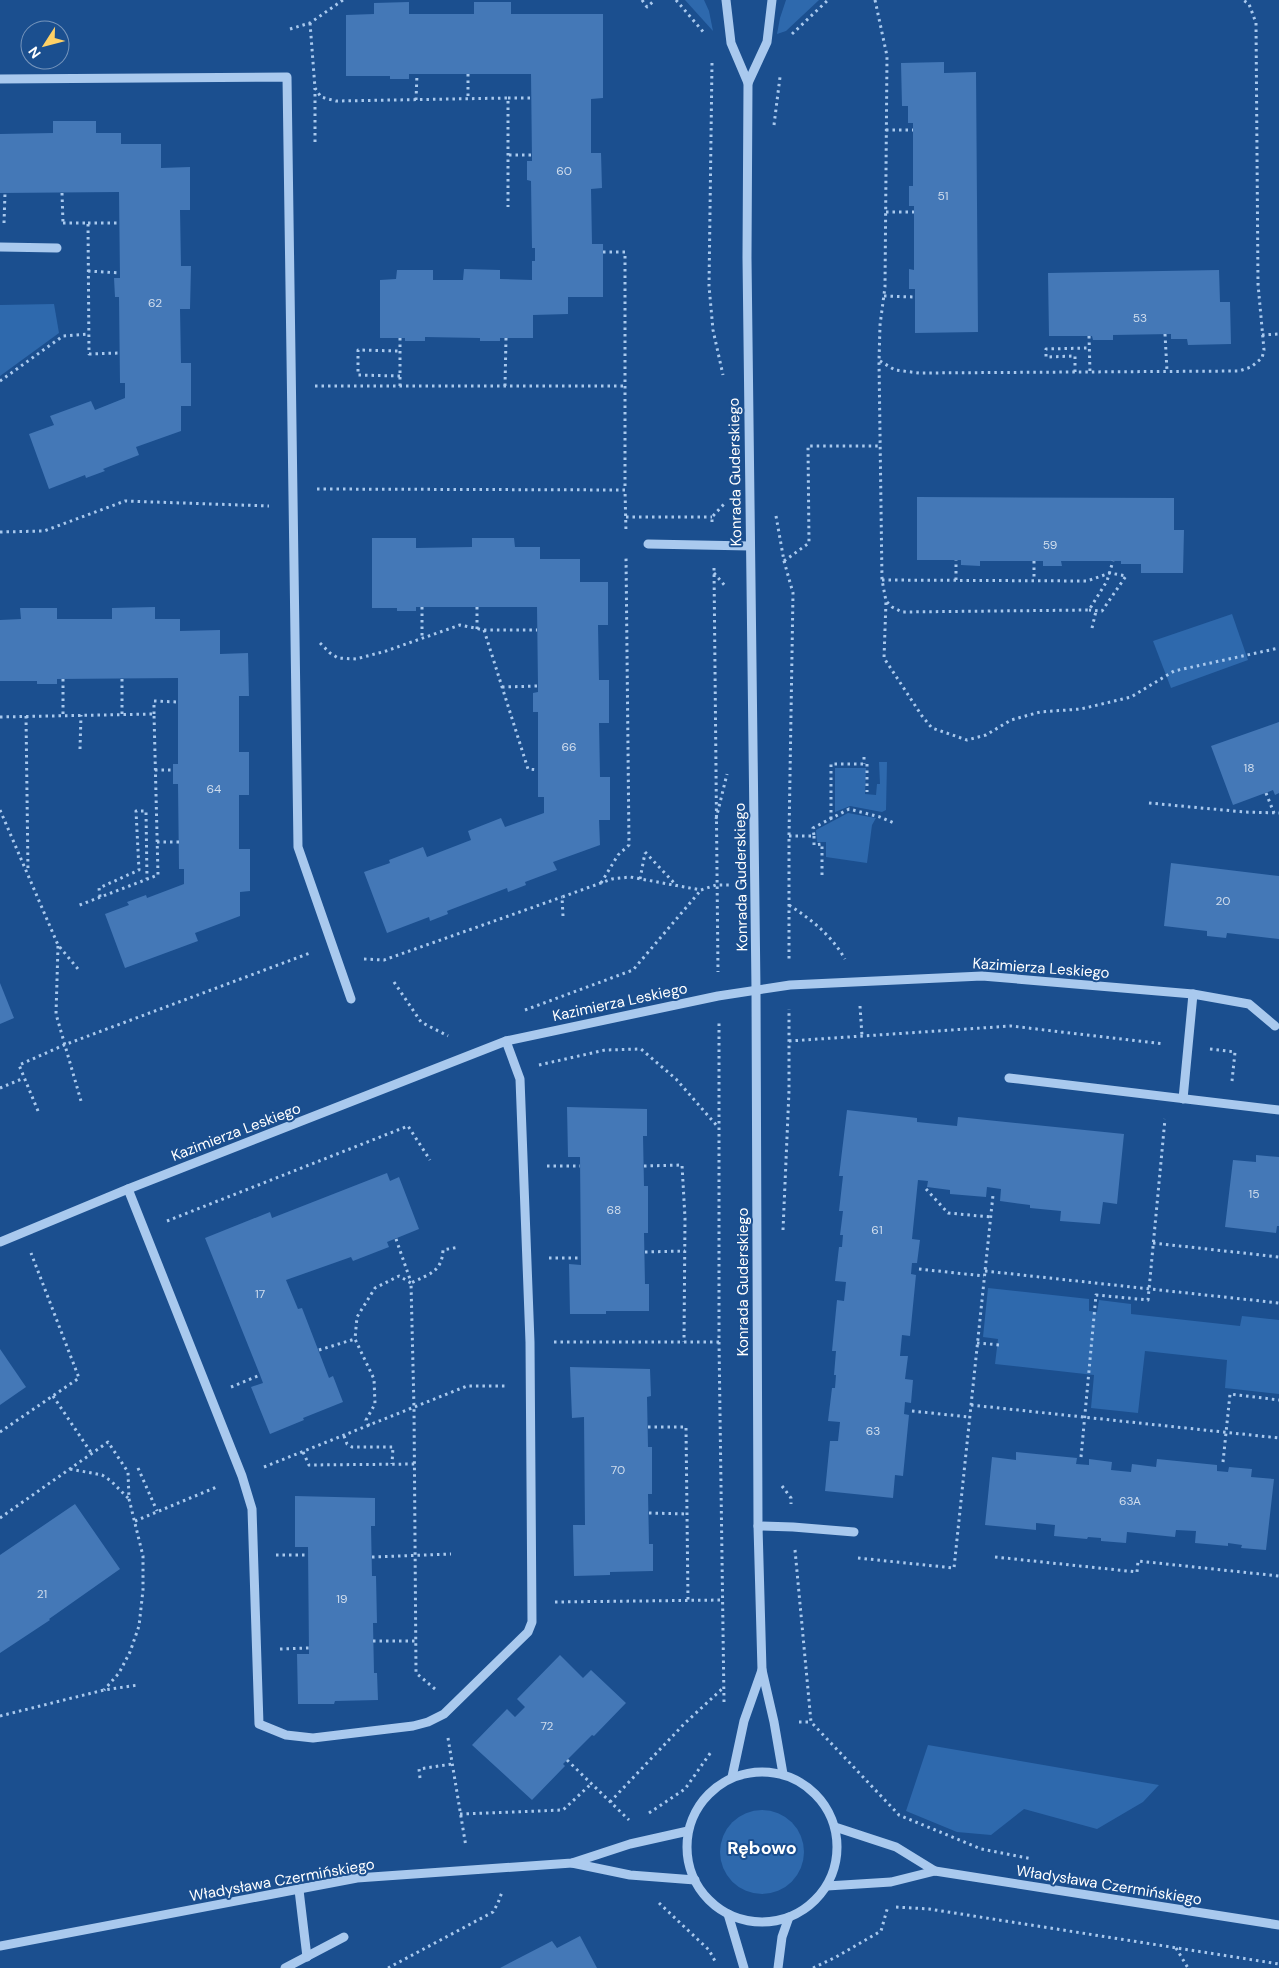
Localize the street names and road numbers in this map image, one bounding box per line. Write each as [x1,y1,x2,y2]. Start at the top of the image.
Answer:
street label: Konrada Guderskiego [724,397,746,546]
street label: Konrada Guderskiego [730,802,752,951]
street label: Kazimierza Leskiego [972,953,1110,983]
street label: Kazimierza Leskiego [551,978,689,1026]
street label: Kazimierza Leskiego [168,1098,304,1166]
street label: Konrada Guderskiego [733,1208,753,1356]
street label: Władysława Czermińskiego [188,1854,376,1906]
street label: Władysława Czermińskiego [1015,1860,1203,1910]

